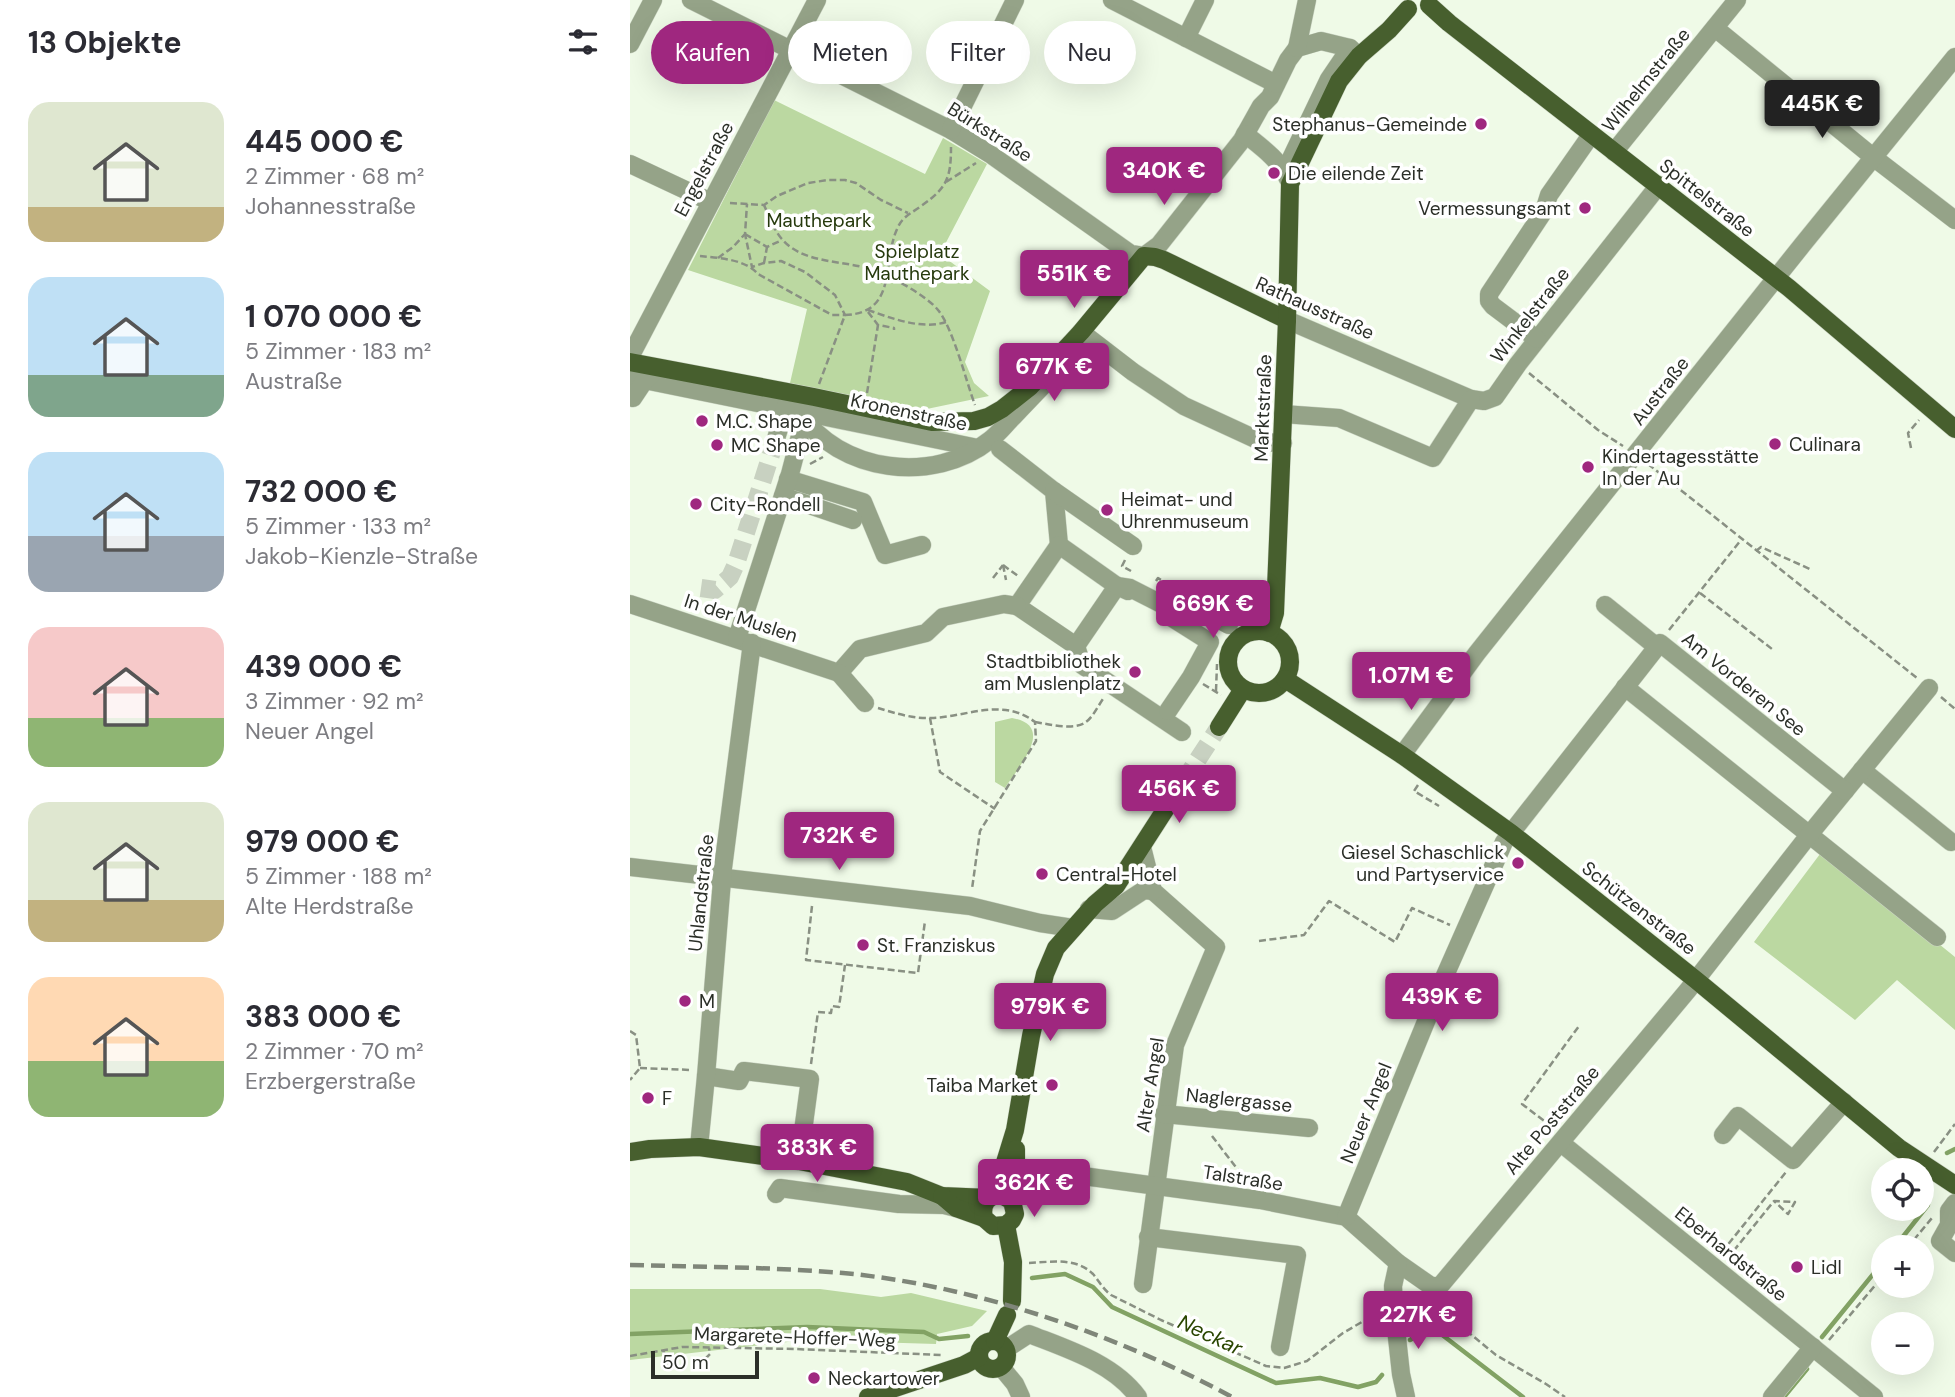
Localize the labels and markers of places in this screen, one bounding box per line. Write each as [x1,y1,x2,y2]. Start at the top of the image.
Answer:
pin: 445K € [1765,80,1879,140]
place label: Stephanus-Gemeinde [1272,112,1467,137]
marker: Stephanus-Gemeinde [1473,116,1489,132]
pin: 340K € [1107,148,1221,207]
place label: Die eilende Zeit [1288,161,1424,186]
marker: Die eilende Zeit [1266,165,1282,181]
place label: Vermessungsamt [1418,196,1571,221]
marker: Vermessungsamt [1577,200,1593,216]
pin: 551K € [1017,250,1131,310]
pin: 677K € [997,344,1111,403]
place label: M.C. Shape [716,409,813,434]
marker: M.C. Shape [694,413,710,429]
place label: Culinara [1789,432,1861,457]
place label: MC Shape [731,433,821,458]
marker: Culinara [1767,436,1783,452]
marker: MC Shape [709,437,725,453]
place label: Kindertagesstätte In der Au [1602,444,1759,491]
marker: Kindertagesstätte In der Au [1580,459,1596,475]
place label: Heimat- und Uhrenmuseum [1121,487,1249,534]
place label: City-Rondell [710,492,821,517]
marker: City-Rondell [688,496,704,512]
marker: Heimat- und Uhrenmuseum [1099,502,1115,518]
pin: 669K € [1156,580,1270,640]
place label: Stadtbibliothek am Muslenplatz [984,649,1121,696]
pin: 1.07M € [1346,652,1476,712]
marker: Stadtbibliothek am Muslenplatz [1127,664,1143,680]
pin: 456K € [1122,766,1236,825]
pin: 732K € [782,812,896,872]
place label: Giesel Schaschlick und Partyservice [1341,840,1504,887]
marker: Giesel Schaschlick und Partyservice [1510,855,1526,871]
place label: Central-Hotel [1056,862,1177,887]
marker: Central-Hotel [1034,866,1050,882]
place label: St. Franziskus [877,933,996,958]
marker: St. Franziskus [855,937,871,953]
pin: 439K € [1385,974,1499,1033]
pin: 979K € [993,984,1107,1043]
place label: M [699,989,715,1014]
marker: M [677,993,693,1009]
place label: Taiba Market [926,1073,1038,1098]
marker: Taiba Market [1044,1077,1060,1093]
place label: F [662,1086,672,1111]
marker: F [640,1090,656,1106]
pin: 383K € [760,1124,874,1184]
pin: 362K € [977,1160,1091,1219]
place label: Lidl [1811,1255,1842,1280]
marker: Lidl [1789,1259,1805,1275]
pin: 227K € [1361,1292,1475,1351]
place label: Neckartower [828,1366,940,1391]
marker: Neckartower [806,1370,822,1386]

